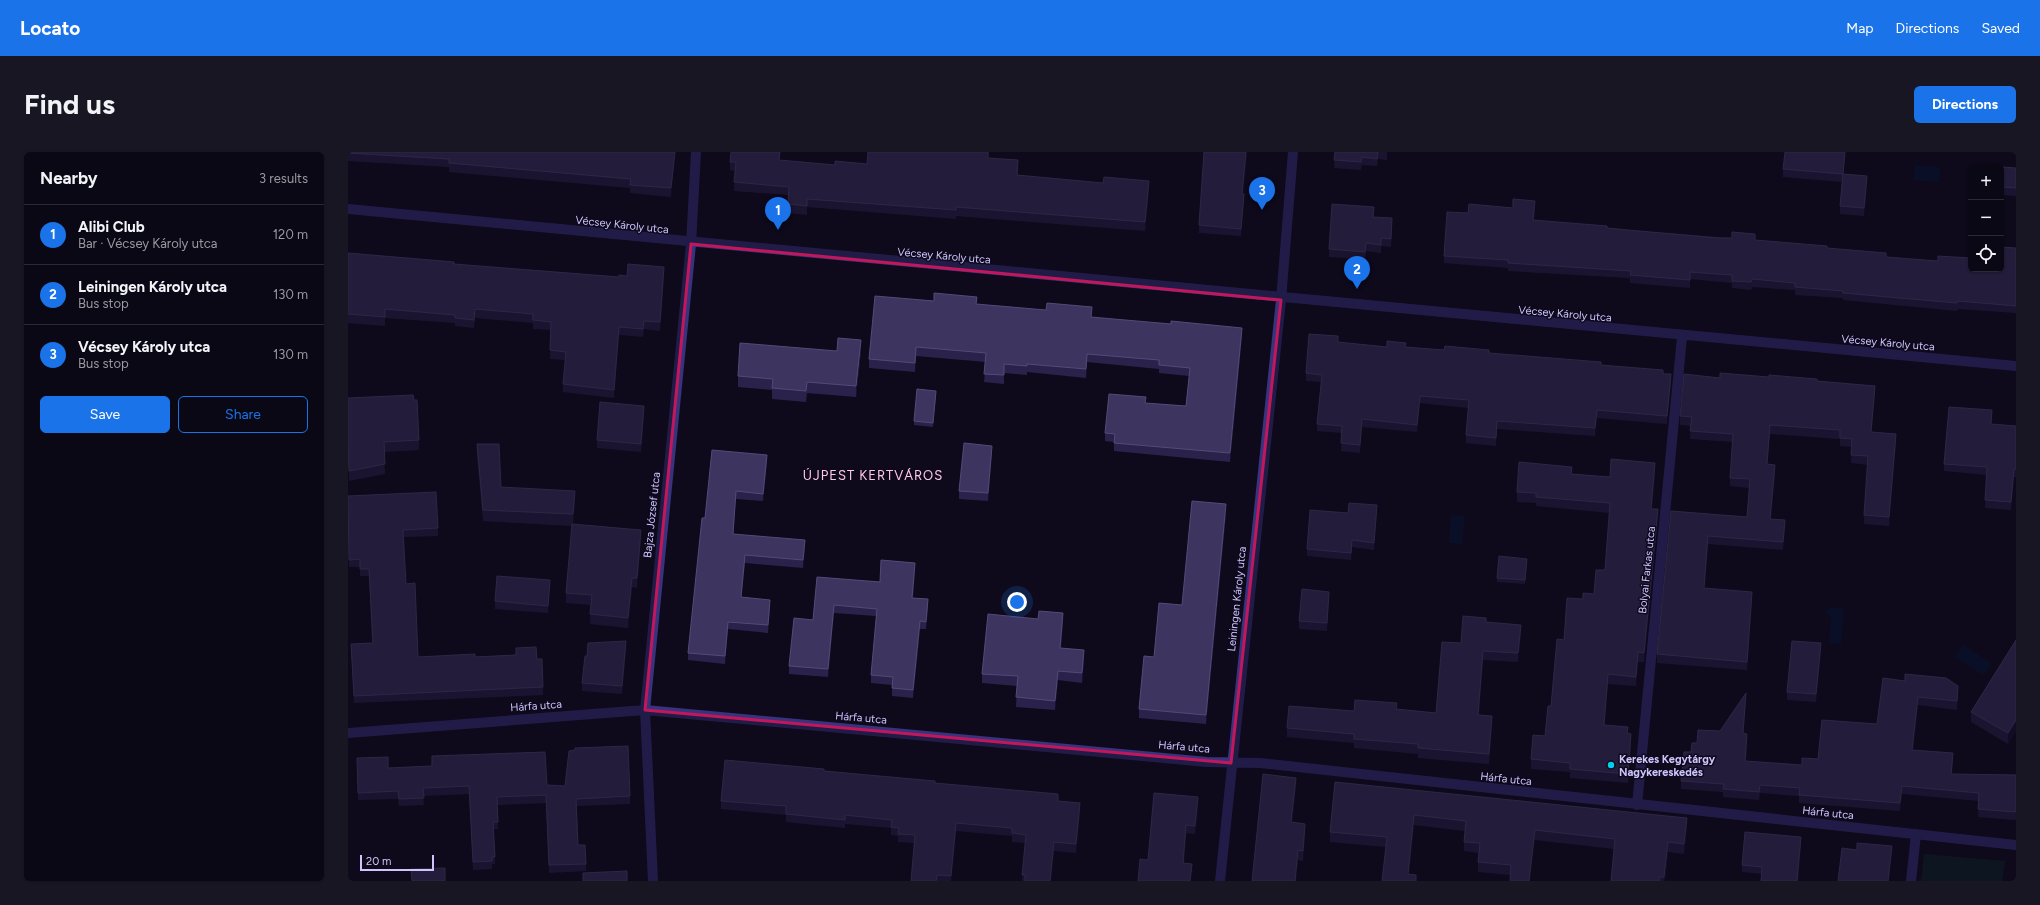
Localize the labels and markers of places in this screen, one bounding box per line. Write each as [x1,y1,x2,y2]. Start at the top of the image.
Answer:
pin: 3 [1249,177,1275,210]
pin: 1 [765,197,791,230]
pin: 2 [1344,256,1370,289]
place label: Kerekes Kegytárgy Nagykereskedés [1619,753,1716,779]
marker: Kerekes Kegytárgy Nagykereskedés [1606,760,1616,770]

